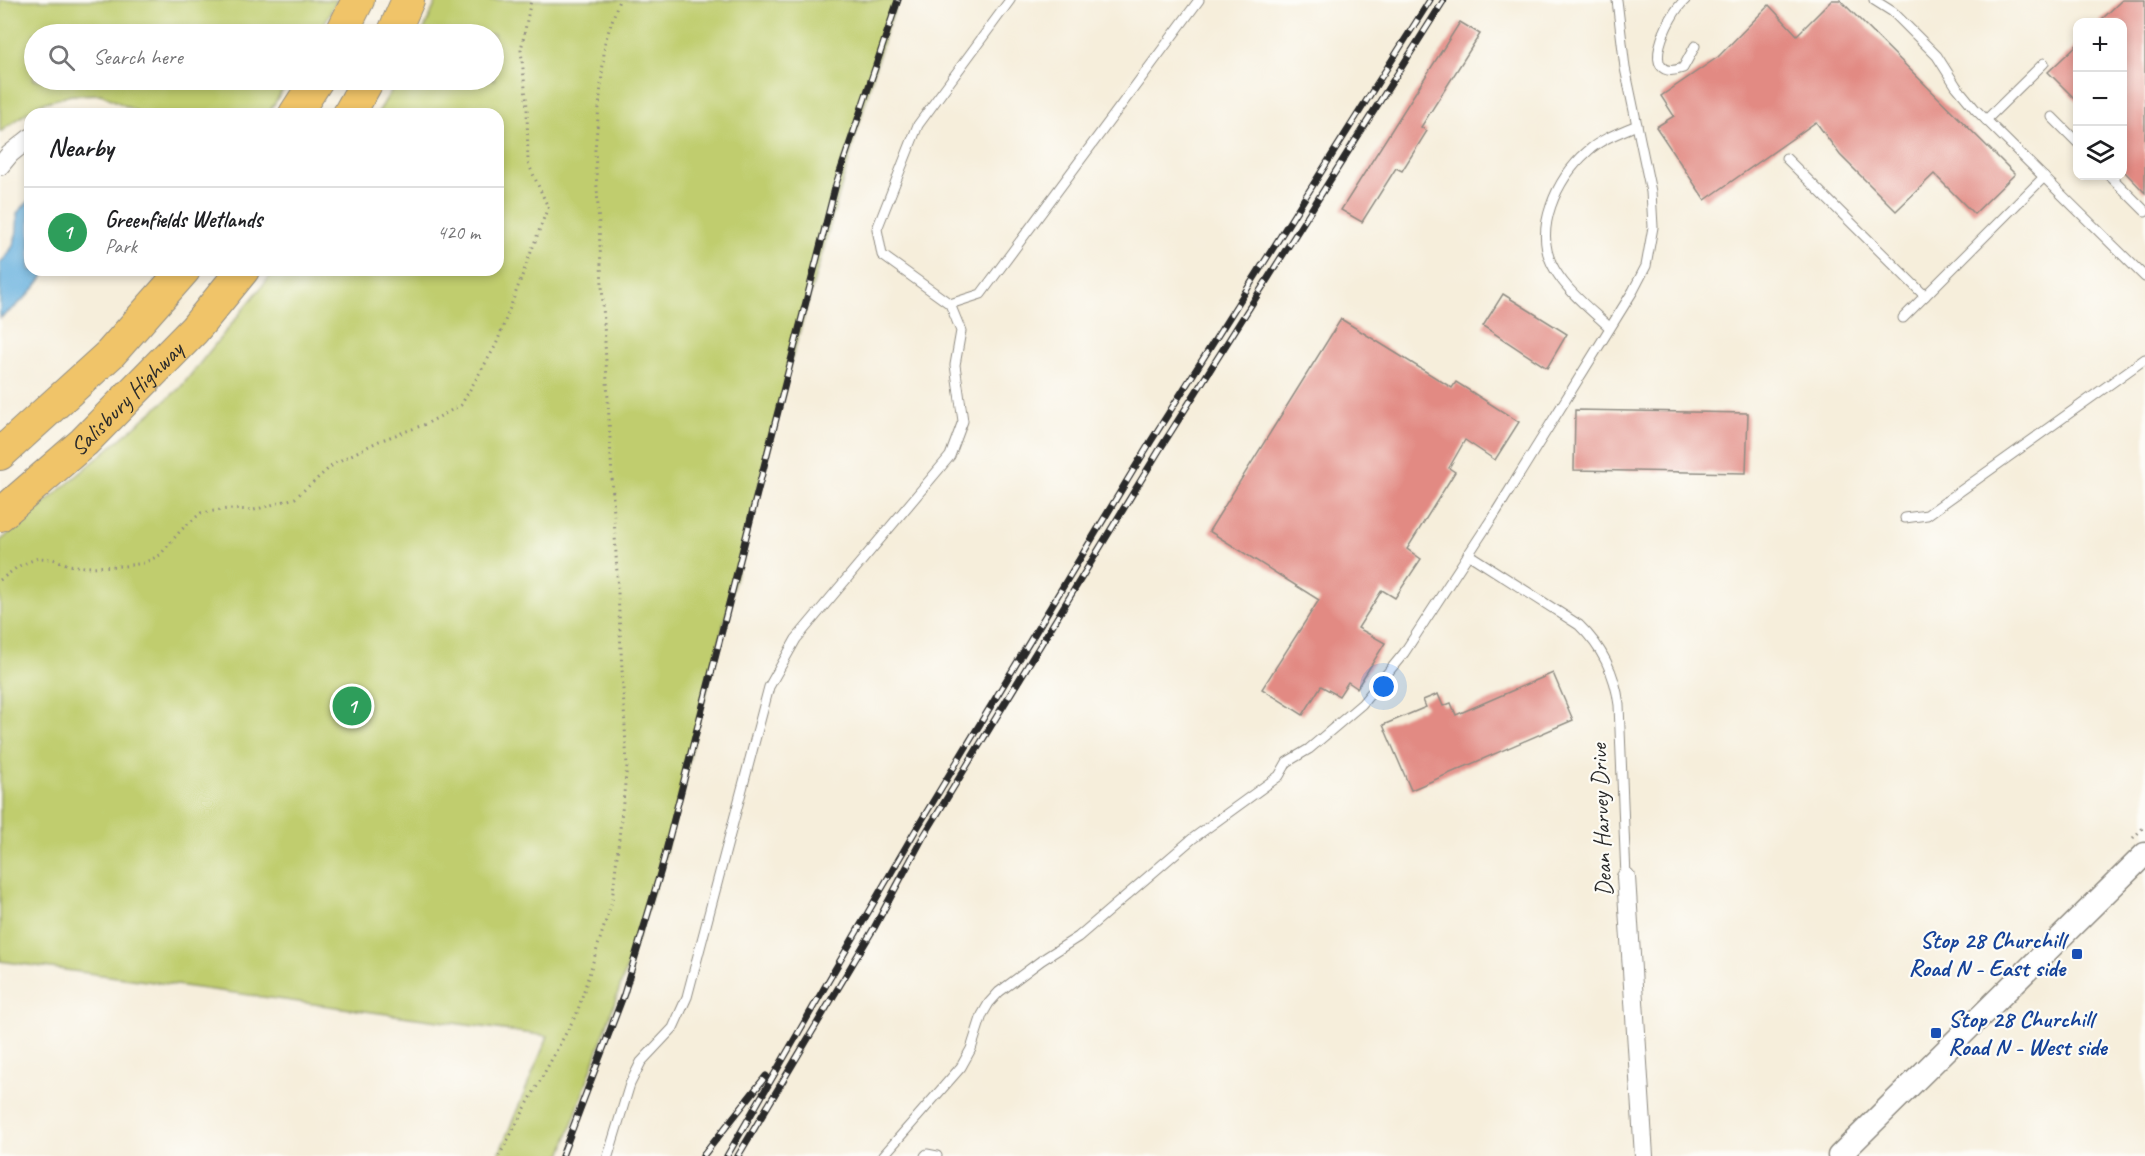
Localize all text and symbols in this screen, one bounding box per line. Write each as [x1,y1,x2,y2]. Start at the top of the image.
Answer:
map controls [2073,18,2127,180]
button: + [2073,18,2127,72]
search box [24,24,504,90]
icon: search [45,41,78,74]
text: Search here [93,43,183,71]
button: − [2073,72,2127,126]
button: layers [2073,126,2127,180]
text: Nearby [48,131,113,164]
text: Greenfields Wetlands [105,206,262,234]
text: 1 [63,220,72,245]
text: 420 m [437,220,480,245]
text: Park [105,234,137,259]
street label: Salisbury Highway [64,334,191,462]
your location [1369,672,1398,701]
pin: 1 [332,684,372,728]
street label: Dean Harvey Drive [1583,741,1619,897]
place label: Stop 28 Churchill Road N - East side [1909,925,2070,983]
marker: Stop 28 Churchill Road N - East side [2070,947,2084,961]
place label: Stop 28 Churchill Road N - West side [1948,1004,2108,1062]
marker: Stop 28 Churchill Road N - West side [1929,1026,1943,1040]

